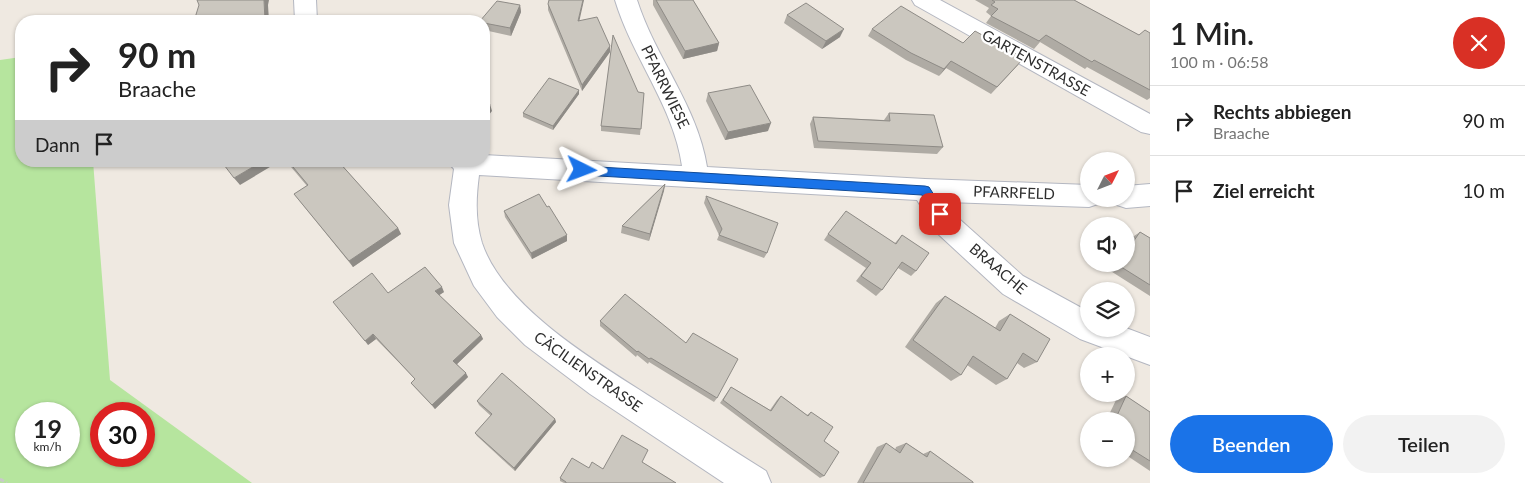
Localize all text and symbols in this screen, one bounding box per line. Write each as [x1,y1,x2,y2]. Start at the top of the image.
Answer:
text: 1 Min. [1170,15,1254,51]
button: close [1453,17,1505,69]
street label: GARTENSTRASSE [979,25,1094,99]
text: 90 m [118,33,196,75]
icon: right [35,35,100,100]
street label: PFARRWIESE [638,42,694,131]
text: 100 m · 06:58 [1170,52,1269,71]
text: Braache [118,75,196,102]
text: Rechts abbiegen [1213,100,1351,123]
icon: right [1170,107,1198,135]
text: 90 m [1462,109,1505,132]
text: Braache [1213,123,1270,142]
icon: arrive [90,130,118,158]
text: Dann [35,133,80,156]
position arrow [555,143,607,195]
north arrow [1080,152,1135,208]
map controls [1080,152,1135,467]
icon: arrive [1170,177,1198,205]
text: Ziel erreicht [1213,179,1315,202]
text: 10 m [1462,179,1505,202]
street label: PFARRFELD [973,182,1055,202]
pin [919,193,961,235]
icon: arrive [926,200,954,228]
button: sound [1080,217,1135,272]
street label: BRAACHE [966,239,1031,297]
button: layers [1080,282,1135,337]
street label: CÄCILIENSTRASSE [531,327,646,415]
button: + [1080,347,1135,402]
speed limit sign: 30 [90,402,155,467]
button: − [1080,412,1135,467]
text: 19 [33,413,62,443]
button: Beenden [1170,415,1333,473]
button: Teilen [1343,415,1505,473]
text: km/h [33,439,62,454]

